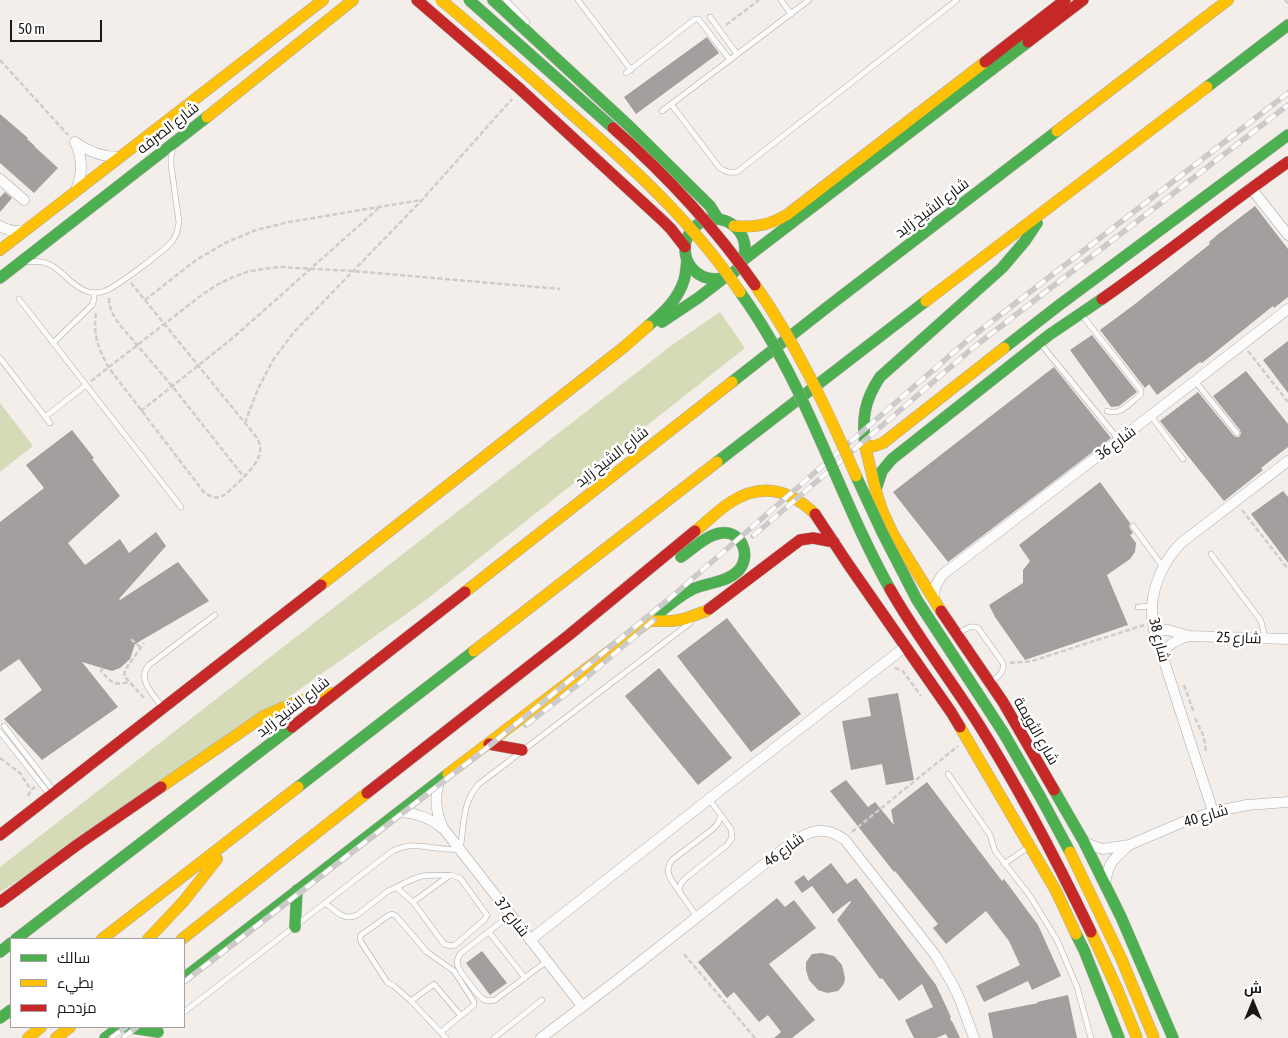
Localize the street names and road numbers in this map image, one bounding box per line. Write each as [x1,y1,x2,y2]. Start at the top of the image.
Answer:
street label: شارع الصرفه [133,98,203,158]
street label: شارع الشيخ زايد [891,174,973,242]
street label: شارع 36 [1093,422,1139,464]
street label: شارع الشيخ زايد [572,423,652,491]
street label: شارع 38 [1145,616,1173,664]
street label: شارع 25 [1216,628,1262,648]
street label: شارع الشيخ زايد [253,673,333,741]
street label: شارع الثويمة [1009,694,1063,768]
street label: شارع 40 [1182,801,1230,831]
street label: شارع 46 [760,829,808,871]
street label: شارع 37 [491,894,533,940]

